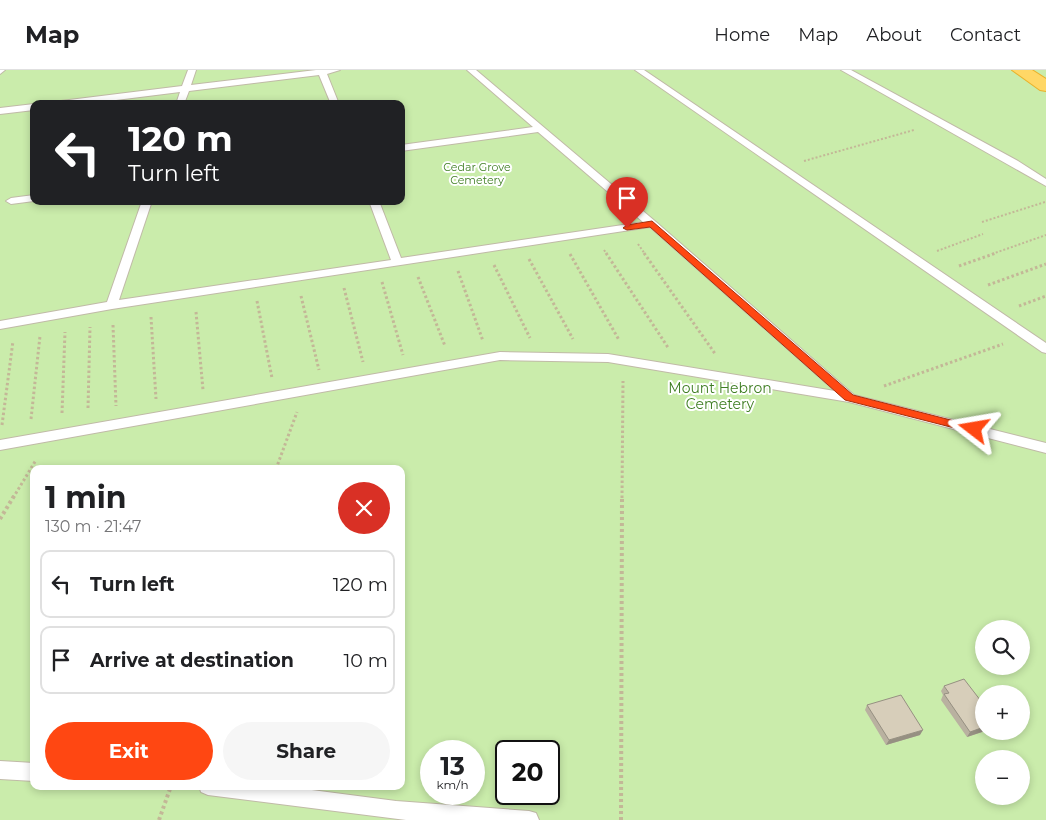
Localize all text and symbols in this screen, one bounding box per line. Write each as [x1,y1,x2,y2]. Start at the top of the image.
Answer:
text: Map [25,20,79,49]
text: Home [714,24,770,46]
text: Map [798,24,838,46]
text: About [866,24,922,46]
text: Contact [950,24,1021,46]
text: 120 m [128,117,233,160]
icon: left [45,120,110,185]
text: Turn left [128,160,220,187]
park label: Cedar Grove Cemetery [443,160,511,187]
pin [606,177,648,228]
icon: arrive [613,184,641,212]
park label: Mount Hebron Cemetery [668,379,772,413]
position arrow [947,402,999,454]
text: 1 min [45,479,126,516]
button: close [338,482,390,534]
text: 130 m · 21:47 [45,517,141,536]
icon: left [47,570,75,598]
text: Turn left [90,573,175,596]
text: 120 m [333,573,388,596]
map controls [975,620,1030,805]
button: search [975,620,1030,675]
icon: arrive [47,646,75,674]
text: Arrive at destination [90,649,294,672]
text: 10 m [343,649,388,672]
button: + [975,685,1030,740]
button: Exit [45,722,213,780]
button: Share [223,722,390,780]
speed limit sign: 20 [495,740,560,805]
button: − [975,750,1030,805]
text: 13 [440,751,465,781]
text: km/h [436,777,469,792]

